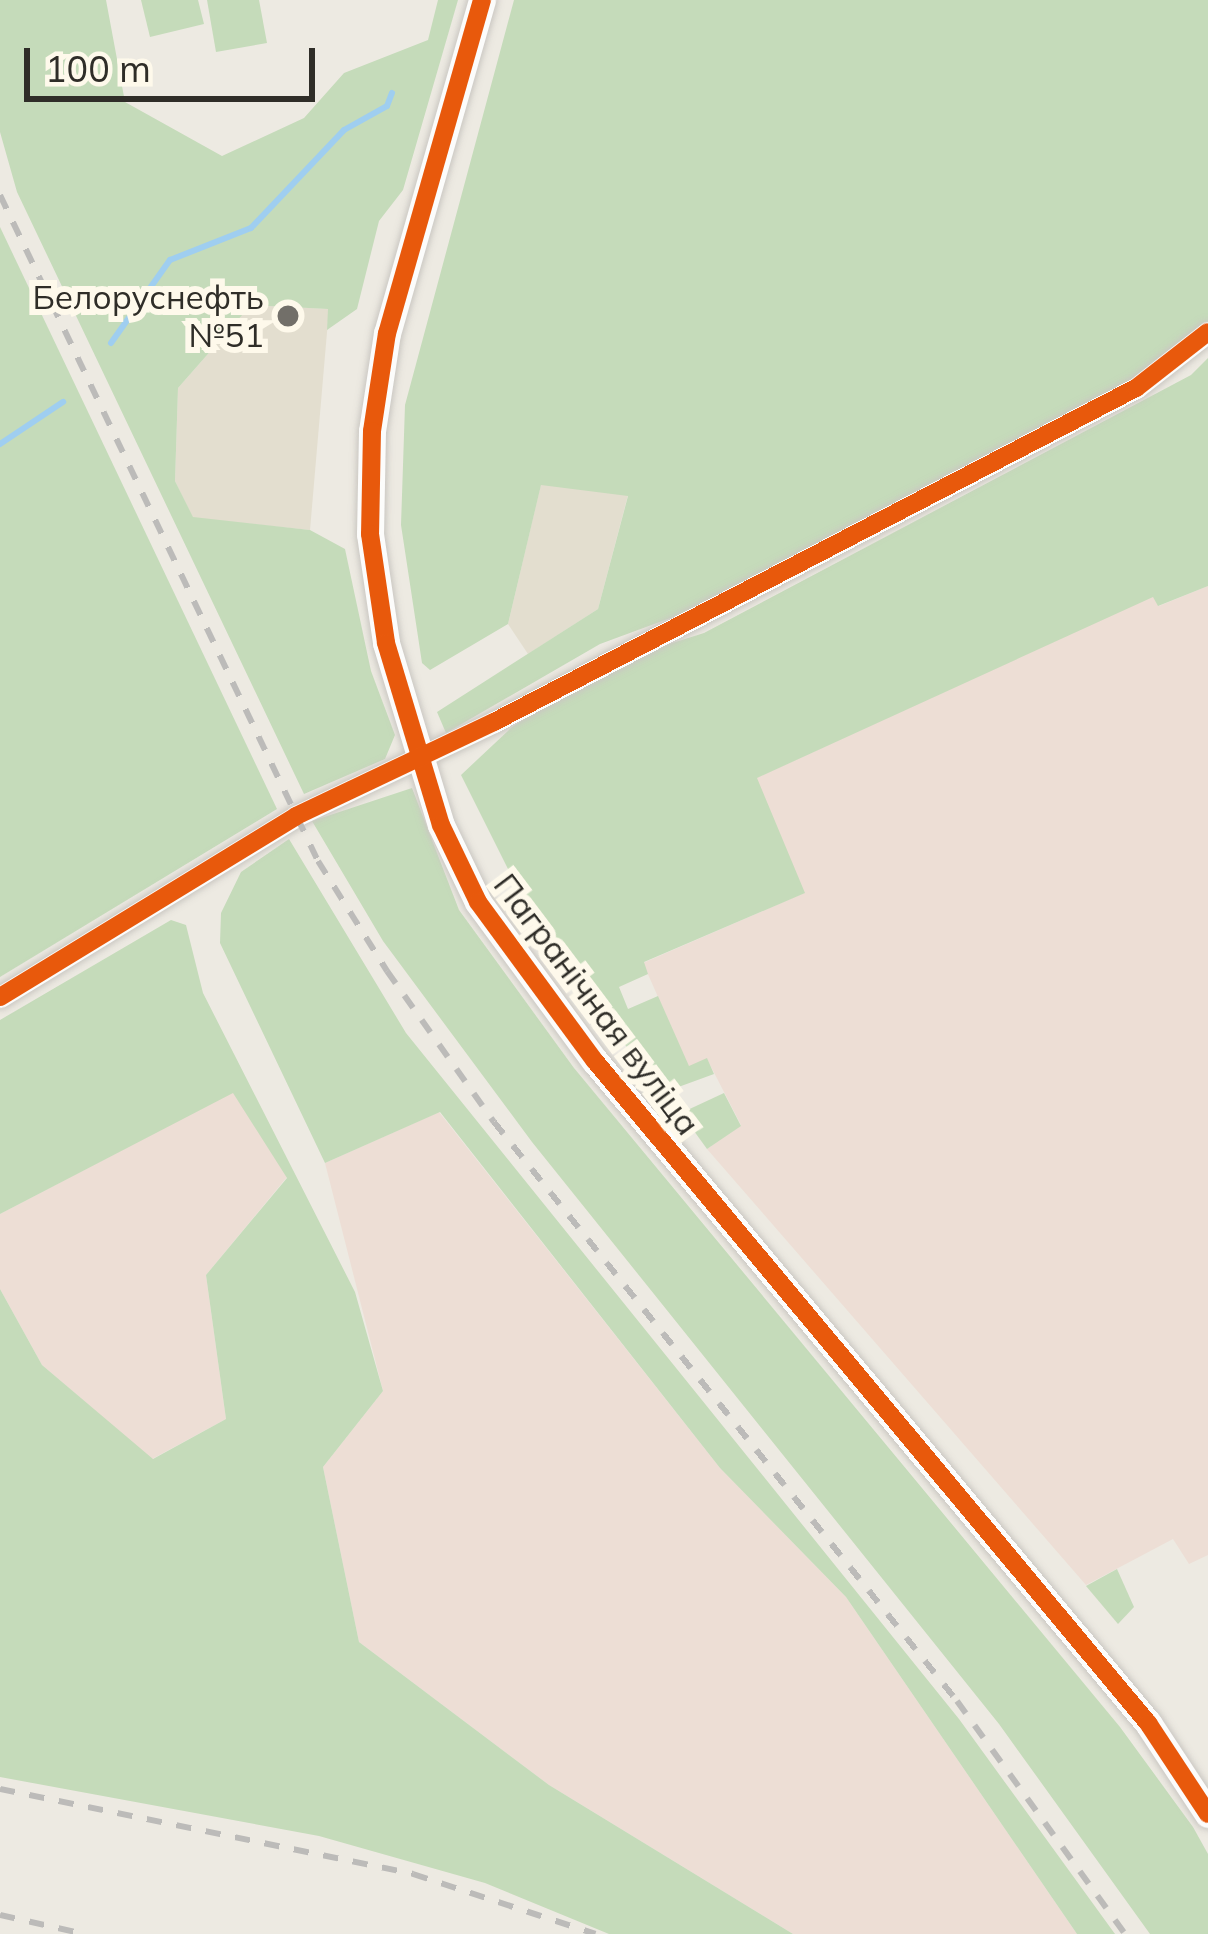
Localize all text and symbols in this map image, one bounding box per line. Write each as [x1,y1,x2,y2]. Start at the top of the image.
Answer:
scale bar [30,24,321,98]
text: 100 m [45,46,151,91]
place label: Белоруснефть №51 [32,277,264,355]
marker: Белоруснефть №51 [275,303,301,329]
street label: Пагранічная вуліца [486,866,708,1142]

